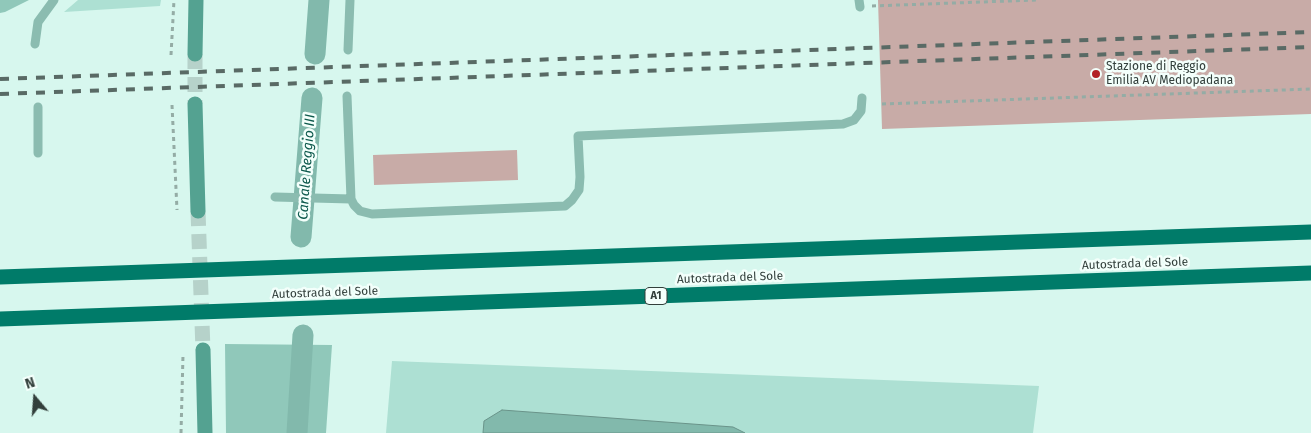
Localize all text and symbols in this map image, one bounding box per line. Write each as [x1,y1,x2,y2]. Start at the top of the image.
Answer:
place label: Stazione di Reggio Emilia AV Mediopadana [1106,60,1233,88]
marker: Stazione di Reggio Emilia AV Mediopadana [1090,68,1102,80]
water label: Canale Reggio III [295,114,319,220]
street label: Autostrada del Sole [1082,255,1188,273]
street label: Autostrada del Sole [677,269,783,287]
street label: Autostrada del Sole [272,284,378,302]
road number: A1 [645,288,667,304]
north arrow [10,373,60,423]
text: N [23,374,37,393]

